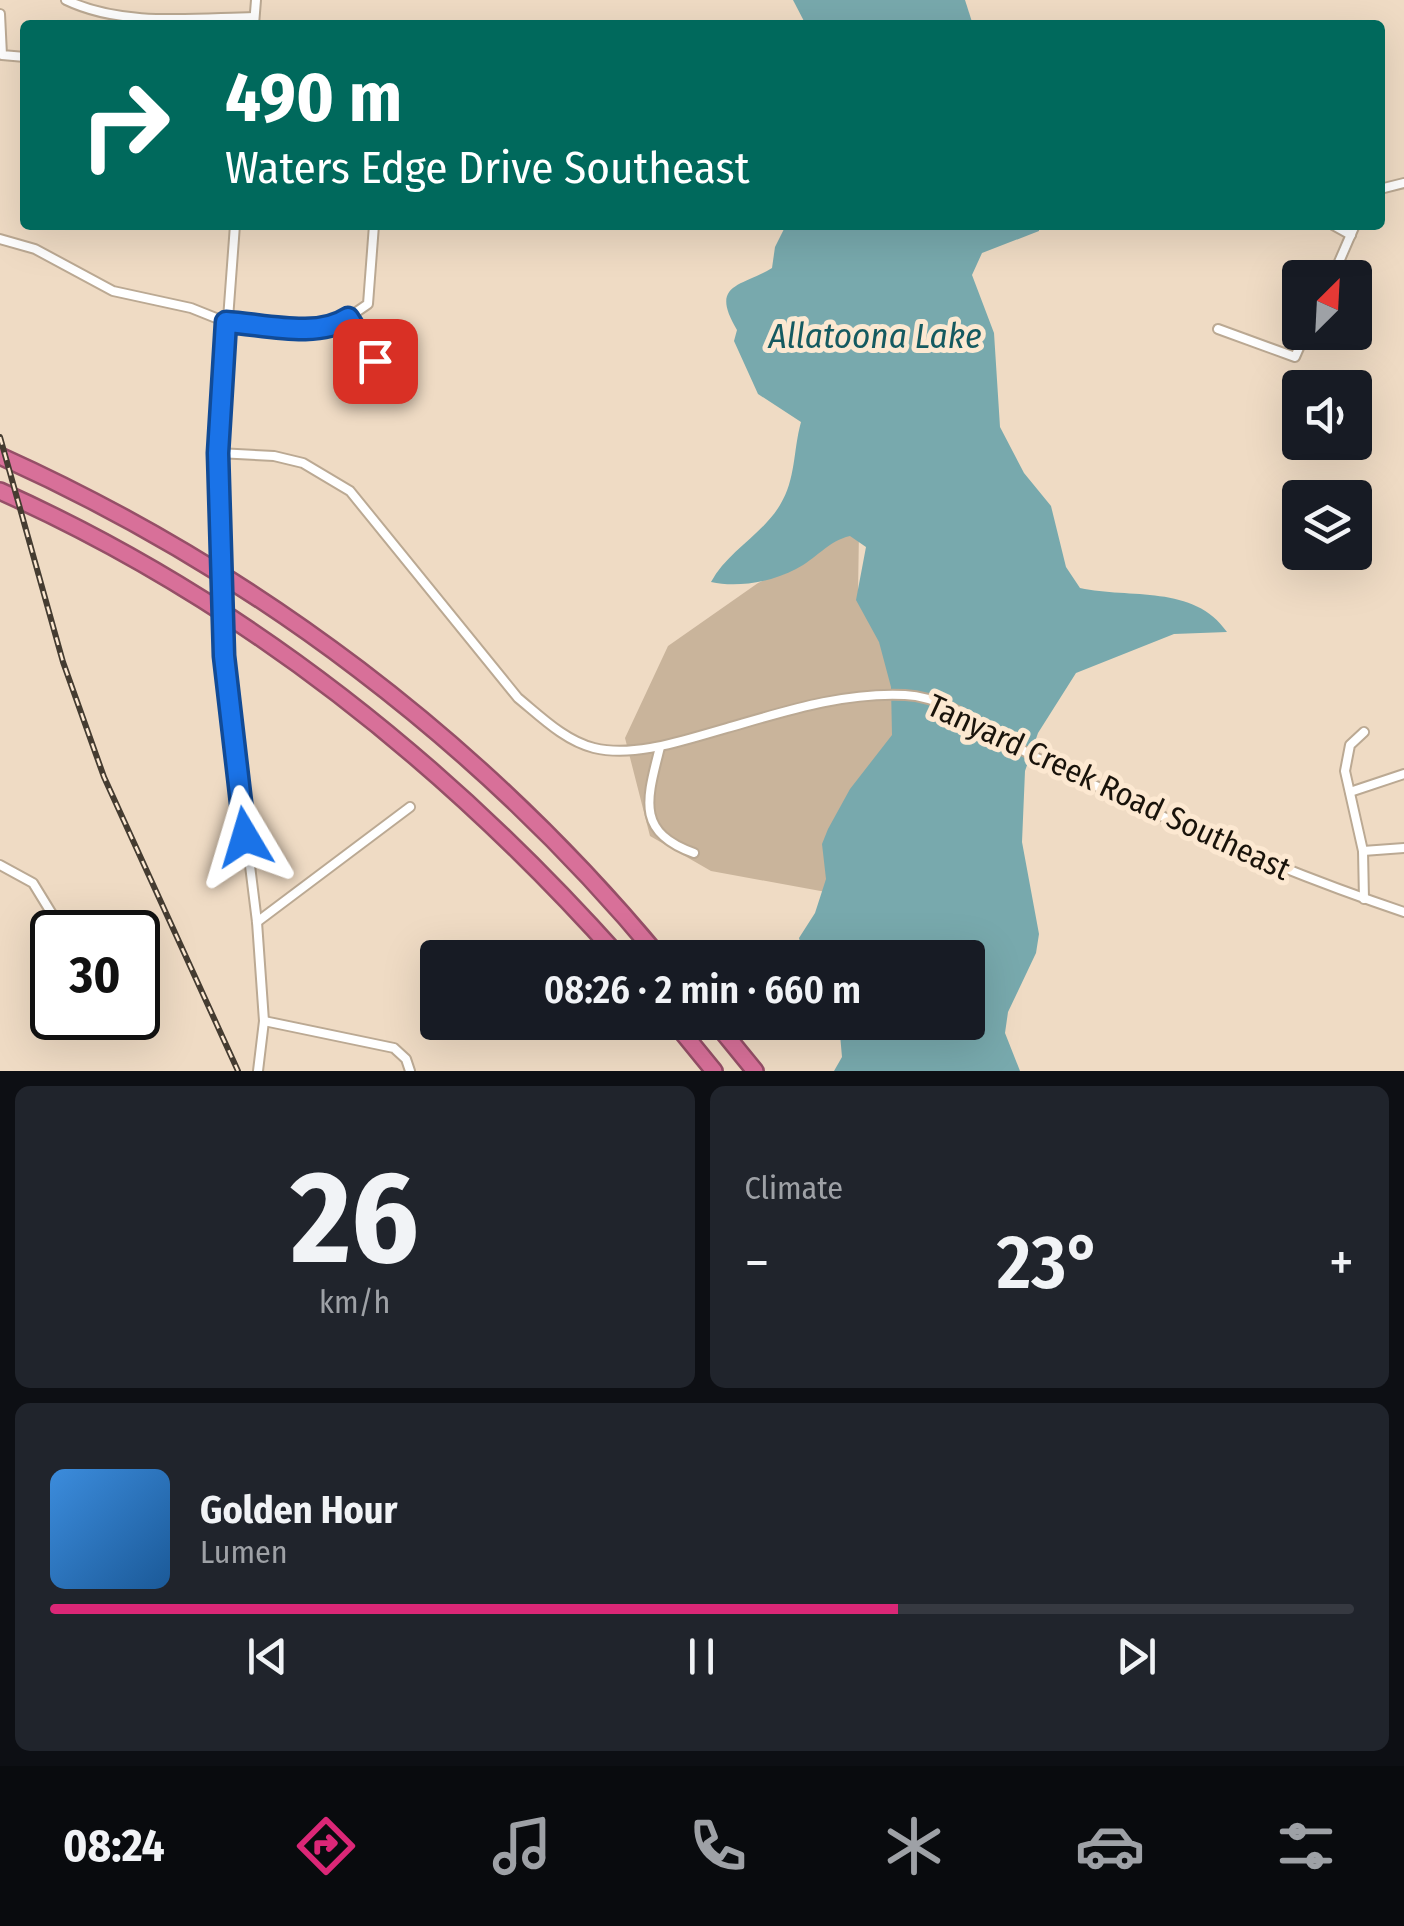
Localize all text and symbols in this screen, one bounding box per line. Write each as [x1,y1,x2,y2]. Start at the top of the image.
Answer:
text: 490 m [225,56,402,140]
icon: right [60,60,190,190]
text: Waters Edge Drive Southeast [225,141,749,195]
north arrow [1282,260,1372,350]
map controls [1282,260,1372,570]
water label: Allatoona Lake [766,315,982,357]
pin [333,319,418,404]
icon: arrive [348,334,403,389]
button: sound [1282,370,1372,460]
button: layers [1282,480,1372,570]
street label: Tanyard Creek Road Southeast [922,686,1297,888]
position arrow [193,785,297,889]
speed limit sign: 30 [30,910,160,1040]
text: 08:26 · 2 min · 660 m [544,967,861,1013]
text: 26 [291,1140,419,1296]
text: Climate [745,1169,843,1207]
text: 23° [997,1218,1101,1308]
text: − [745,1230,769,1296]
text: + [1329,1230,1354,1296]
text: km/h [319,1283,390,1321]
text: Golden Hour [200,1487,398,1533]
text: Lumen [200,1533,288,1571]
icon: previous [240,1629,295,1684]
icon: pause [674,1629,729,1684]
icon: next [1109,1629,1164,1684]
icon: directions [291,1811,361,1881]
icon: music [487,1811,557,1881]
icon: phone [683,1811,753,1881]
icon: climate [879,1811,949,1881]
icon: car [1075,1811,1145,1881]
icon: filters [1271,1811,1341,1881]
text: 08:24 [63,1819,165,1873]

